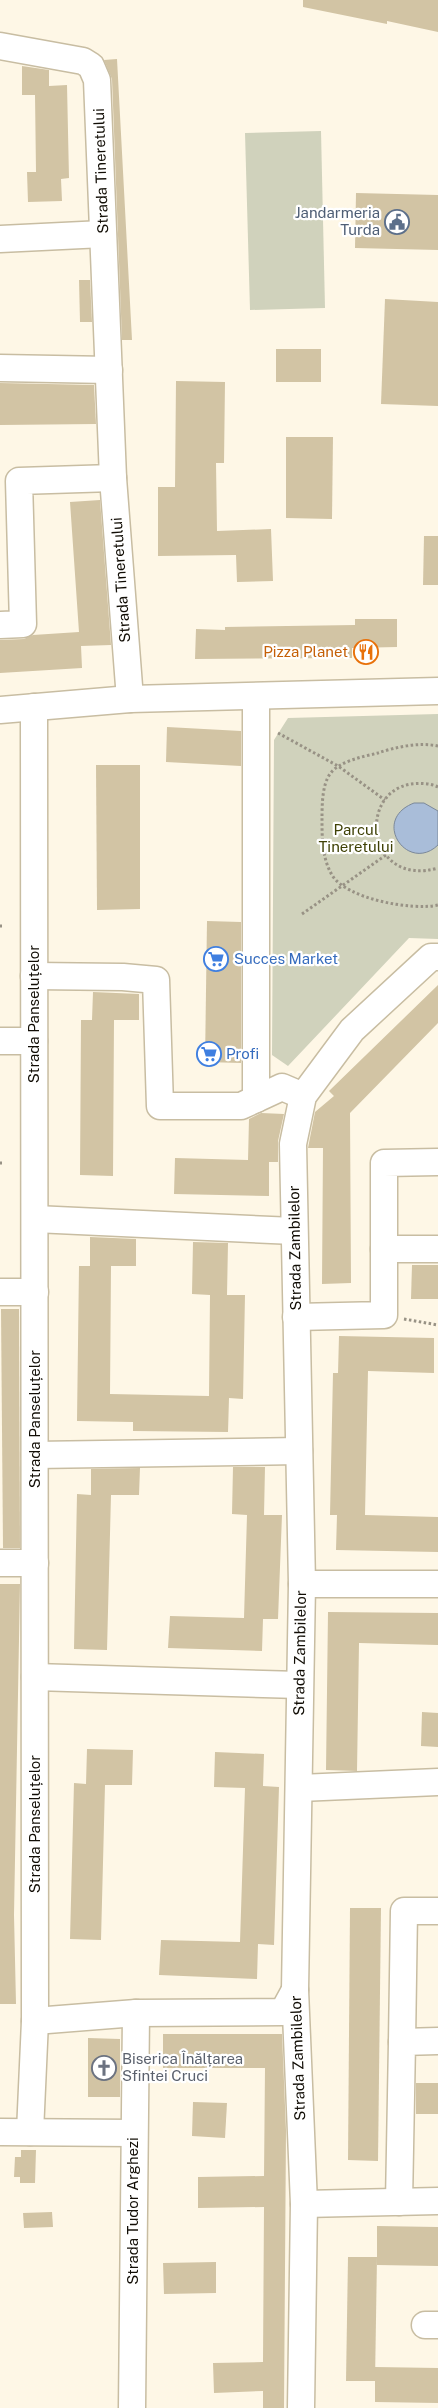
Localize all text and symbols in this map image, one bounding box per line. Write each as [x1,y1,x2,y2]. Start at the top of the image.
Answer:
street label: Strada Tineretului [90,108,111,234]
place label: Jandarmeria Turda [295,204,380,238]
public building icon: Jandarmeria Turda [384,209,410,235]
street label: Strada Tineretului [108,517,133,643]
restaurant icon: Pizza Planet [353,639,379,665]
place label: Pizza Planet [263,643,348,660]
park label: Parcul Tineretului [318,821,394,855]
street label: Strada Panseluțelor [25,945,42,1083]
supermarket icon: Succes Market [203,946,229,972]
place label: Succes Market [234,950,338,967]
supermarket icon: Profi [196,1041,222,1067]
place label: Profi [226,1045,259,1062]
street label: Strada Zambilelor [285,1185,304,1311]
street label: Strada Panseluțelor [26,1350,43,1488]
street label: Strada Zambilelor [290,1590,309,1716]
street label: Strada Panseluțelor [26,1755,43,1893]
street label: Strada Zambilelor [287,1995,308,2121]
place label: Biserica Înălțarea Sfintei Cruci [122,2050,243,2084]
church icon: Biserica Înălțarea Sfintei Cruci [91,2055,117,2081]
street label: Strada Tudor Arghezi [124,2137,141,2285]

